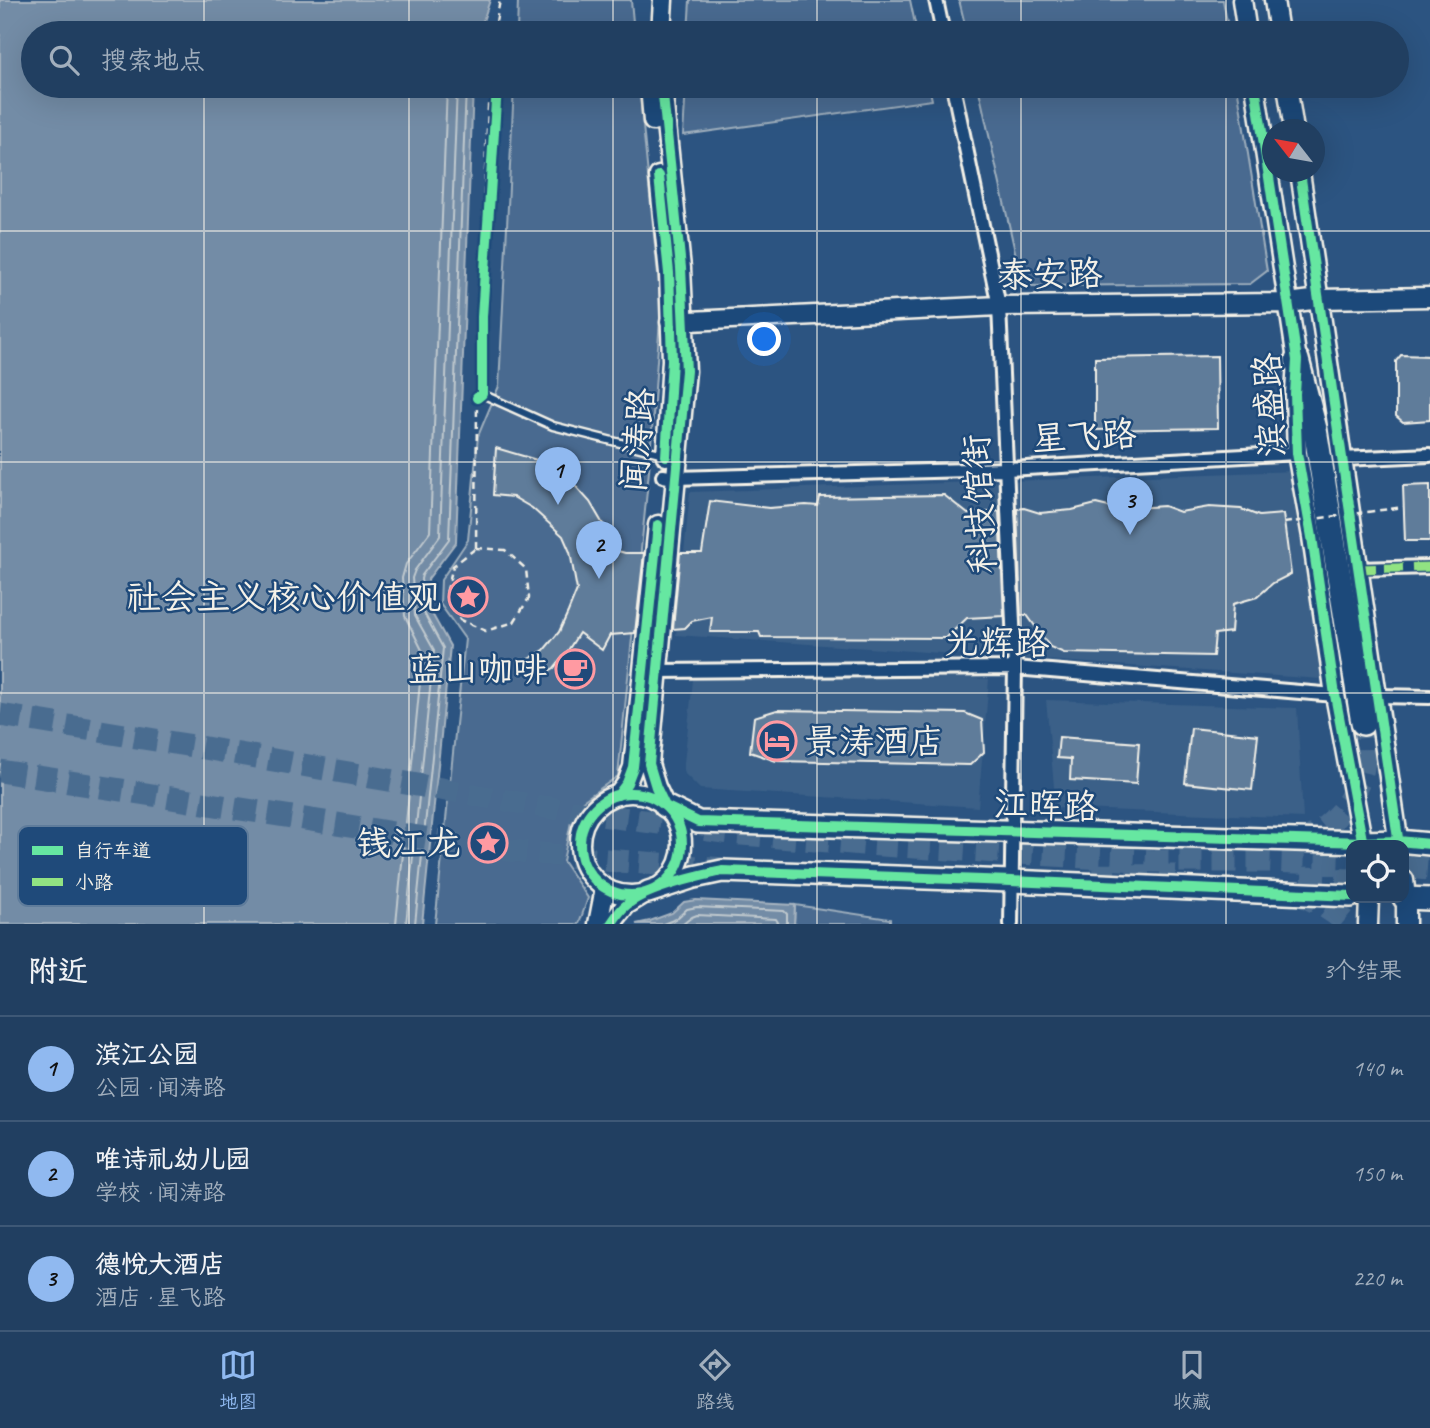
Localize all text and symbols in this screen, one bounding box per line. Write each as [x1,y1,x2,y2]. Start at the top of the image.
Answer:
search box [21,21,1409,98]
icon: search [45,41,83,79]
text: 搜索地点 [101,44,205,77]
north arrow [1262,119,1325,182]
street label: 泰安路 [997,251,1103,298]
your location [747,322,781,356]
street label: 滨盛路 [1244,351,1295,459]
street label: 闻涛路 [611,386,664,494]
street label: 星飞路 [1030,411,1138,462]
street label: 科技馆街 [953,433,1006,575]
pin: 1 [535,447,581,505]
pin: 3 [1107,477,1153,535]
pin: 2 [576,521,622,579]
place label: 社会主义核心价值观 [126,575,441,620]
place icon: 社会主义核心价值观 [447,576,489,618]
street label: 光辉路 [944,619,1050,666]
place label: 蓝山咖啡 [408,647,548,692]
cafe icon: 蓝山咖啡 [554,648,596,690]
place label: 景涛酒店 [804,719,944,764]
hotel icon: 景涛酒店 [756,720,798,762]
street label: 江晖路 [993,781,1099,830]
place label: 钱江龙 [356,821,461,866]
place icon: 钱江龙 [467,822,509,864]
legend [18,826,248,906]
text: 自行车道 [75,839,151,863]
map controls [1346,840,1409,903]
button: locate [1346,840,1409,903]
text: 小路 [75,871,113,895]
text: 附近 [28,952,88,990]
text: 3个结果 [1323,956,1402,985]
text: 滨江公园 [95,1038,199,1071]
text: 1 [46,1054,56,1083]
text: 140 m [1353,1054,1402,1083]
text: 公园 · 闻涛路 [95,1073,225,1102]
text: 唯诗礼幼儿园 [95,1143,251,1176]
text: 2 [46,1159,56,1188]
text: 150 m [1353,1159,1402,1188]
text: 学校 · 闻涛路 [95,1178,225,1207]
text: 德悦大酒店 [95,1248,225,1281]
text: 3 [46,1264,56,1293]
text: 220 m [1353,1264,1402,1293]
text: 酒店 · 星飞路 [95,1283,225,1312]
tab: 地图 [219,1346,257,1414]
tab: 路线 [696,1346,734,1414]
tab: 收藏 [1173,1346,1211,1414]

